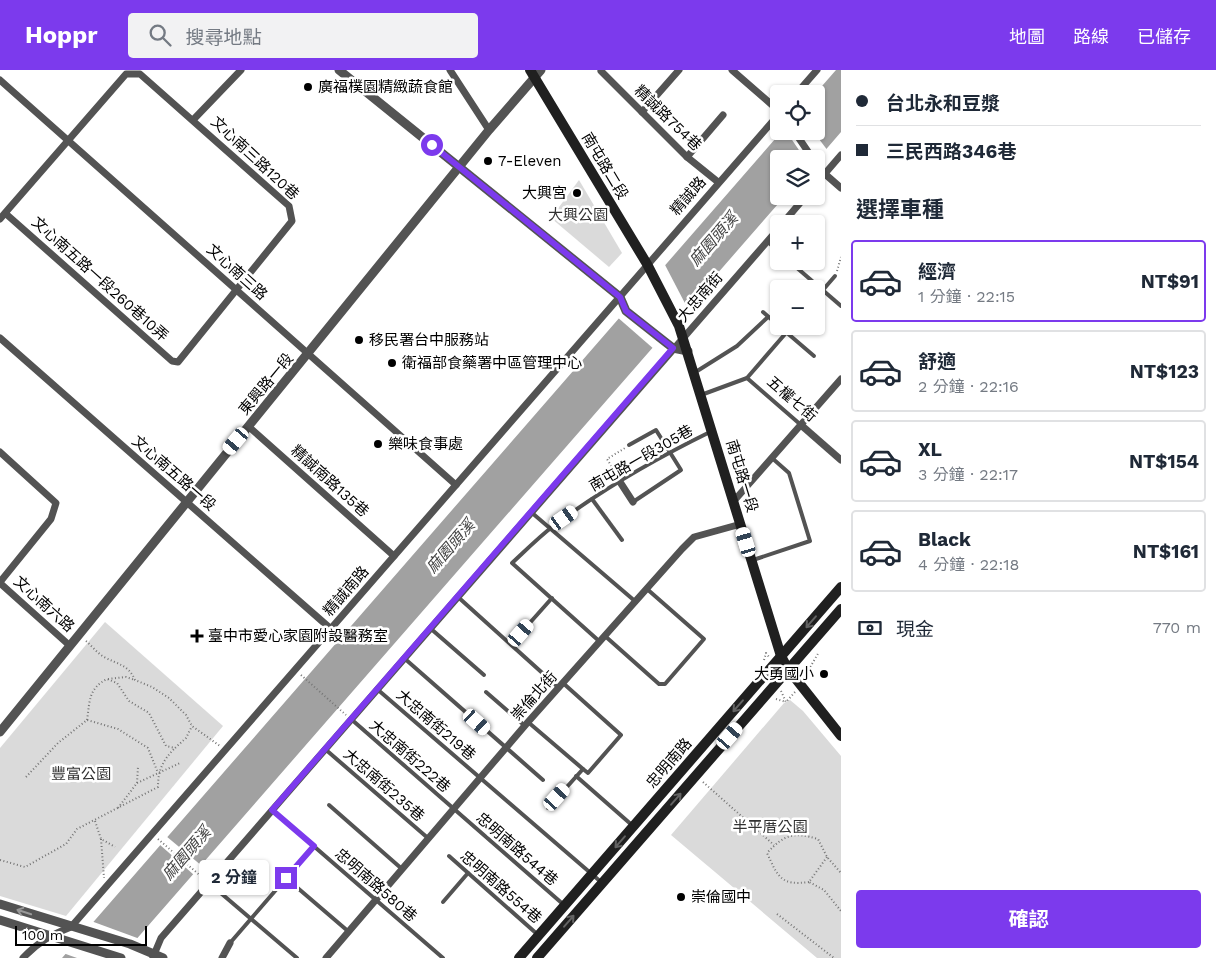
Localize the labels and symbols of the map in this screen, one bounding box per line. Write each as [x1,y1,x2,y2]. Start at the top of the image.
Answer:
place label: 廣福樸園精緻蔬食館 [318,78,453,96]
marker: 廣福樸園精緻蔬食館 [302,81,314,93]
street label: 精誠路754巷 [631,82,705,154]
street label: 文心南三路120巷 [207,113,303,203]
street label: 南屯路二段 [578,129,632,203]
route start [421,134,443,156]
place label: 7-Eleven [498,152,562,170]
marker: 7-Eleven [482,155,494,167]
street label: 精誠路 [666,173,710,219]
place label: 大興宮 [522,184,567,202]
marker: 大興宮 [571,187,583,199]
park label: 大興公園 [548,206,608,224]
water label: 麻園頭溪 [685,207,743,270]
street label: 文心南五路一段260巷10弄 [28,213,172,345]
street label: 文心南三路 [203,240,271,304]
street label: 大忠南街 [674,268,726,326]
place label: 移民署台中服務站 [369,331,489,349]
marker: 移民署台中服務站 [353,334,365,346]
street label: 東興路一段 [235,349,297,419]
place label: 衛福部食藥署中區管理中心 [402,354,582,372]
marker: 衛福部食藥署中區管理中心 [386,357,398,369]
street label: 五權七街 [763,373,821,425]
street label: 南屯路一段305巷 [586,421,696,495]
car [220,425,251,457]
street label: 文心南五路一段 [128,432,220,514]
place label: 樂味食事處 [388,435,463,453]
street label: 南屯路一段 [722,437,762,515]
marker: 樂味食事處 [372,438,384,450]
street label: 精誠南路135巷 [287,441,373,521]
car [547,503,580,533]
water label: 麻園頭溪 [422,514,480,577]
car [734,525,757,559]
street label: 精誠南路 [320,562,372,620]
street label: 文心南六路 [10,572,78,636]
one-way arrow [805,615,817,628]
car [505,617,536,649]
place label: 臺中市愛心家園附設醫務室 [208,627,388,645]
marker: 臺中市愛心家園附設醫務室 [190,629,204,643]
place label: 大勇國小 [754,665,814,683]
street label: 崇倫北街 [507,668,561,724]
marker: 大勇國小 [818,668,830,680]
street label: 大忠南街219巷 [393,686,479,764]
one-way arrow [733,699,744,712]
car [460,706,493,738]
street label: 大忠南街222巷 [366,716,454,796]
car [714,720,745,752]
street label: 忠明南路 [643,734,695,792]
street label: 大忠南街235巷 [340,745,428,825]
park label: 豐富公園 [51,765,111,783]
car [541,781,572,813]
one-way arrow [670,792,681,805]
street label: 忠明南路544巷 [473,809,561,889]
park label: 半平厝公園 [732,818,808,836]
water label: 麻園頭溪 [158,821,216,884]
one-way arrow [615,835,626,848]
street label: 忠明南路580巷 [331,845,421,925]
street label: 忠明南路554巷 [457,847,545,927]
callout: 2 分鐘 [198,860,268,896]
route end [275,867,297,889]
place label: 崇倫國中 [691,888,751,906]
marker: 崇倫國中 [675,891,687,903]
one-way arrow [16,906,32,916]
one-way arrow [563,915,575,928]
scale bar [15,923,148,946]

